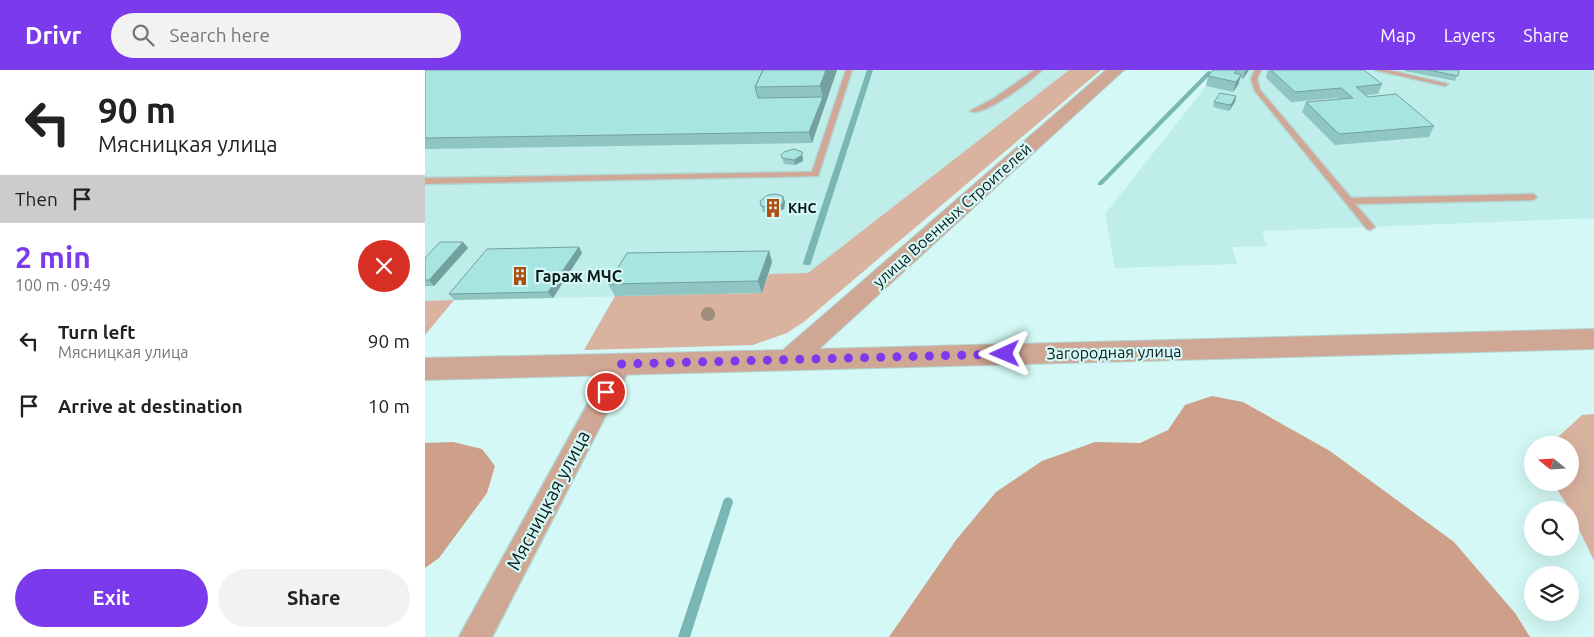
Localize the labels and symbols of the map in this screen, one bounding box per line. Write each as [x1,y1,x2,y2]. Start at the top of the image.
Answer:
street label: улица Военных Строителей [869,139,1035,291]
building icon: КНС [762,197,784,219]
place label: КНС [788,200,816,216]
building icon: Гараж МЧС [509,265,531,287]
place label: Гараж МЧС [535,267,622,285]
position arrow [978,327,1030,379]
street label: Загородная улица [1046,342,1182,362]
pin [585,371,627,413]
street label: Мясницкая улица [502,426,594,574]
north arrow [1524,436,1579,491]

